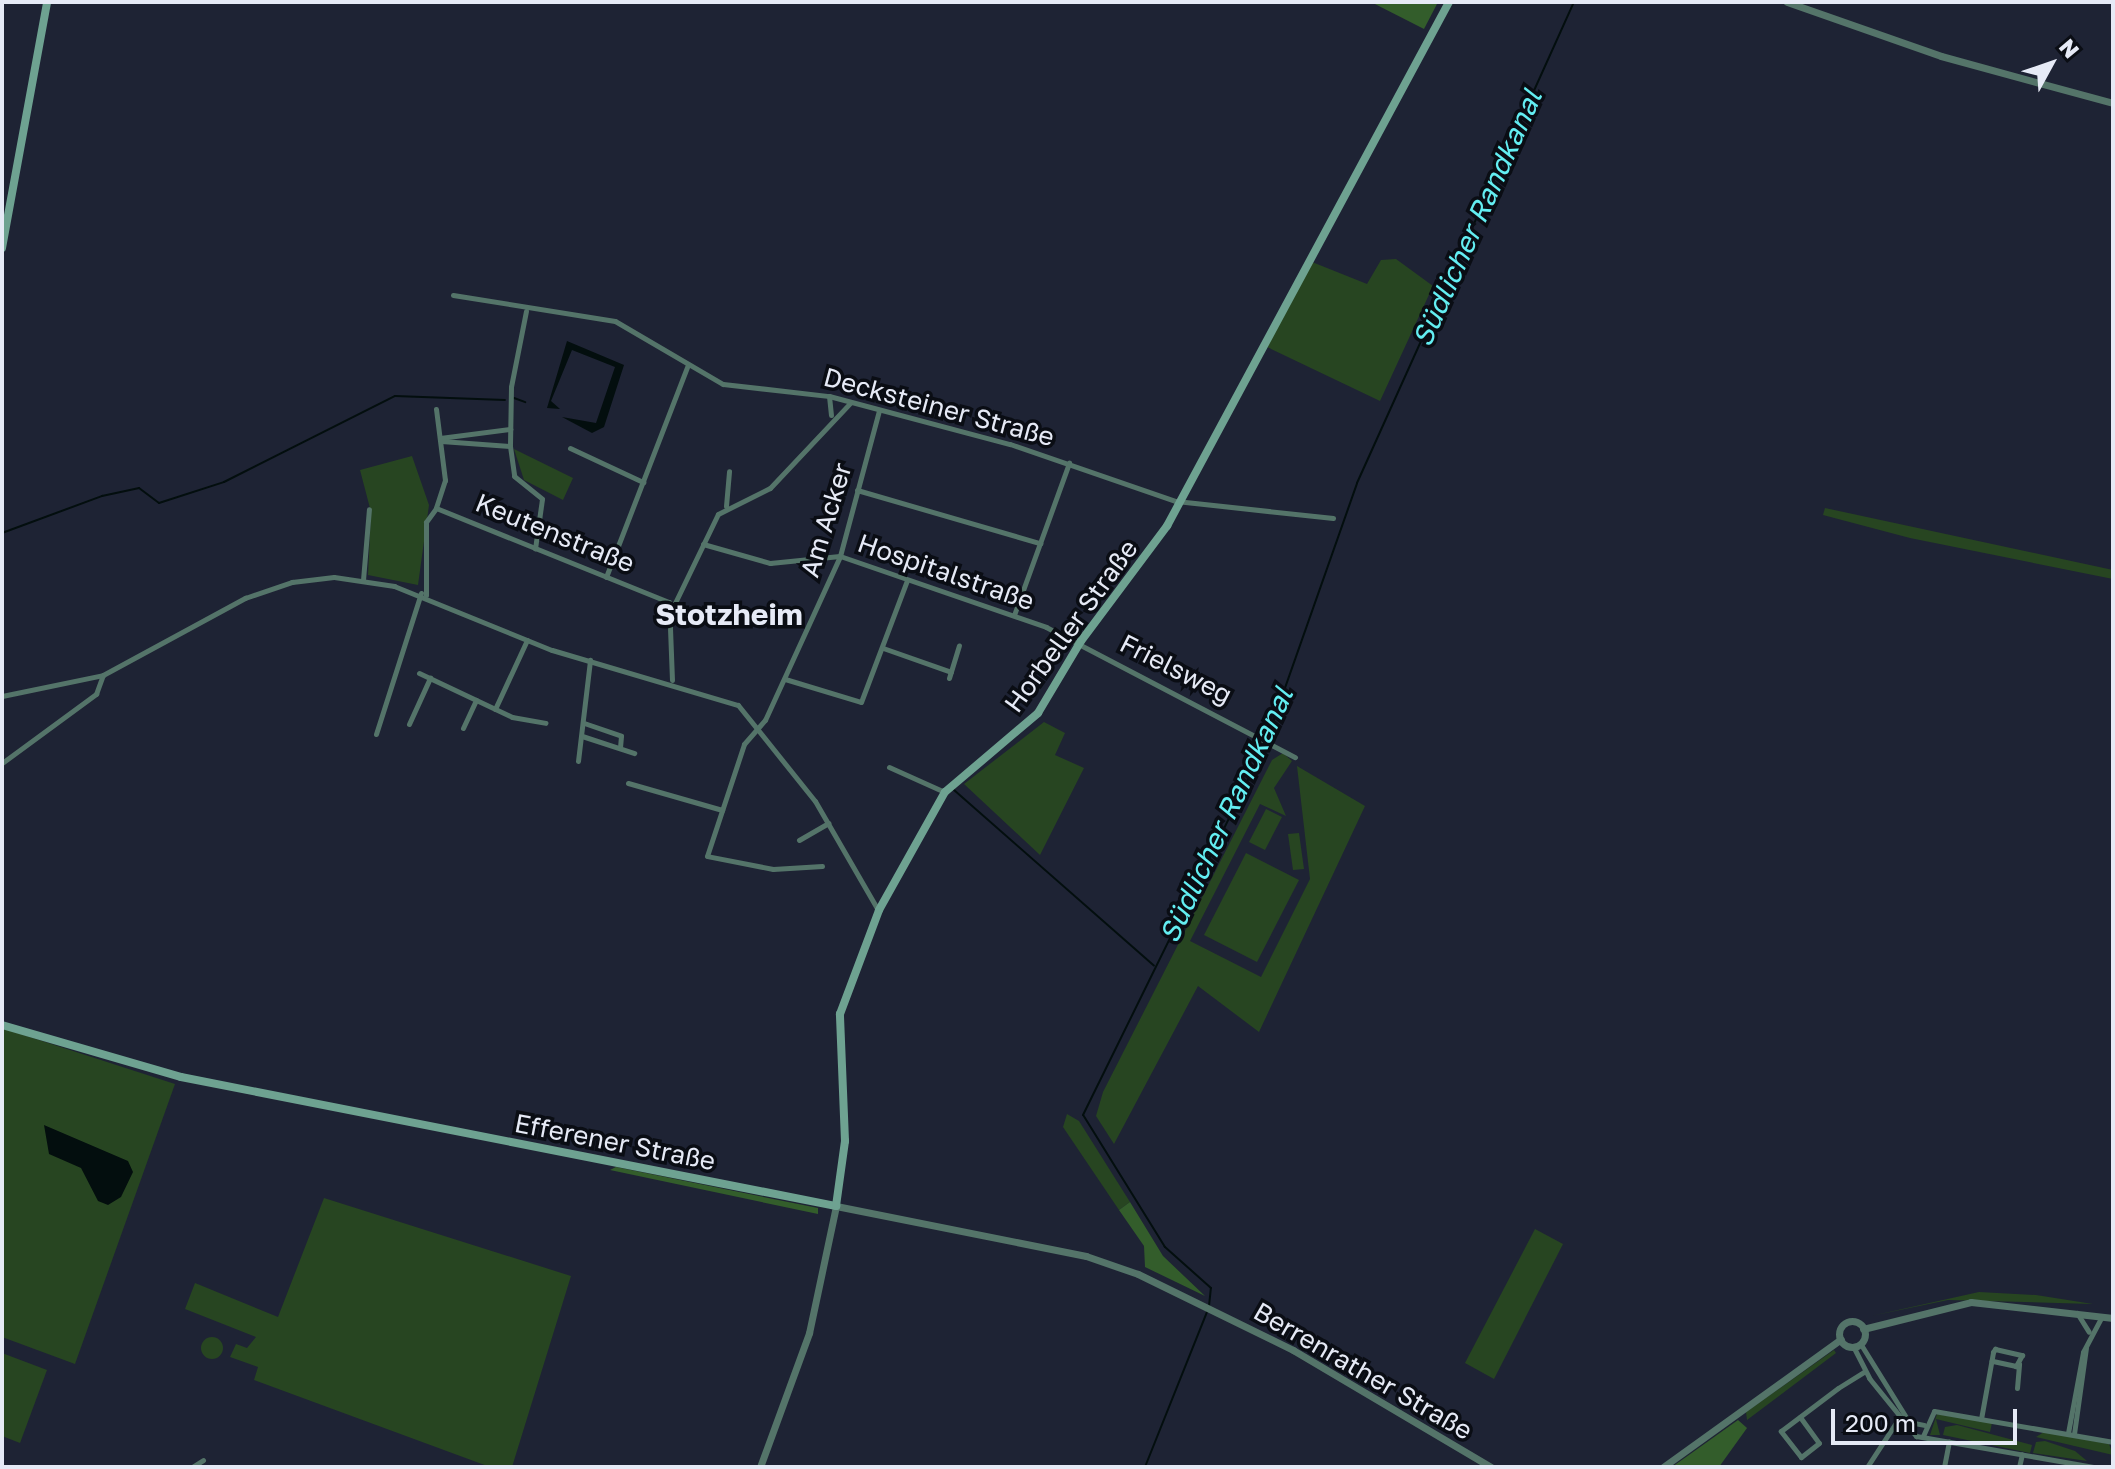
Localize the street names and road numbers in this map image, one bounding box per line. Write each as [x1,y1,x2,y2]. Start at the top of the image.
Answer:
street label: Decksteiner Straße [820,361,1058,453]
street label: Am Acker [794,459,858,581]
street label: Keutenstraße [471,487,639,579]
street label: Hospitalstraße [854,527,1038,617]
street label: Horbeller Straße [998,534,1144,718]
street label: Frielsweg [1115,627,1237,711]
street label: Efferener Straße [512,1107,718,1177]
street label: Berrenrather Straße [1248,1296,1478,1446]

